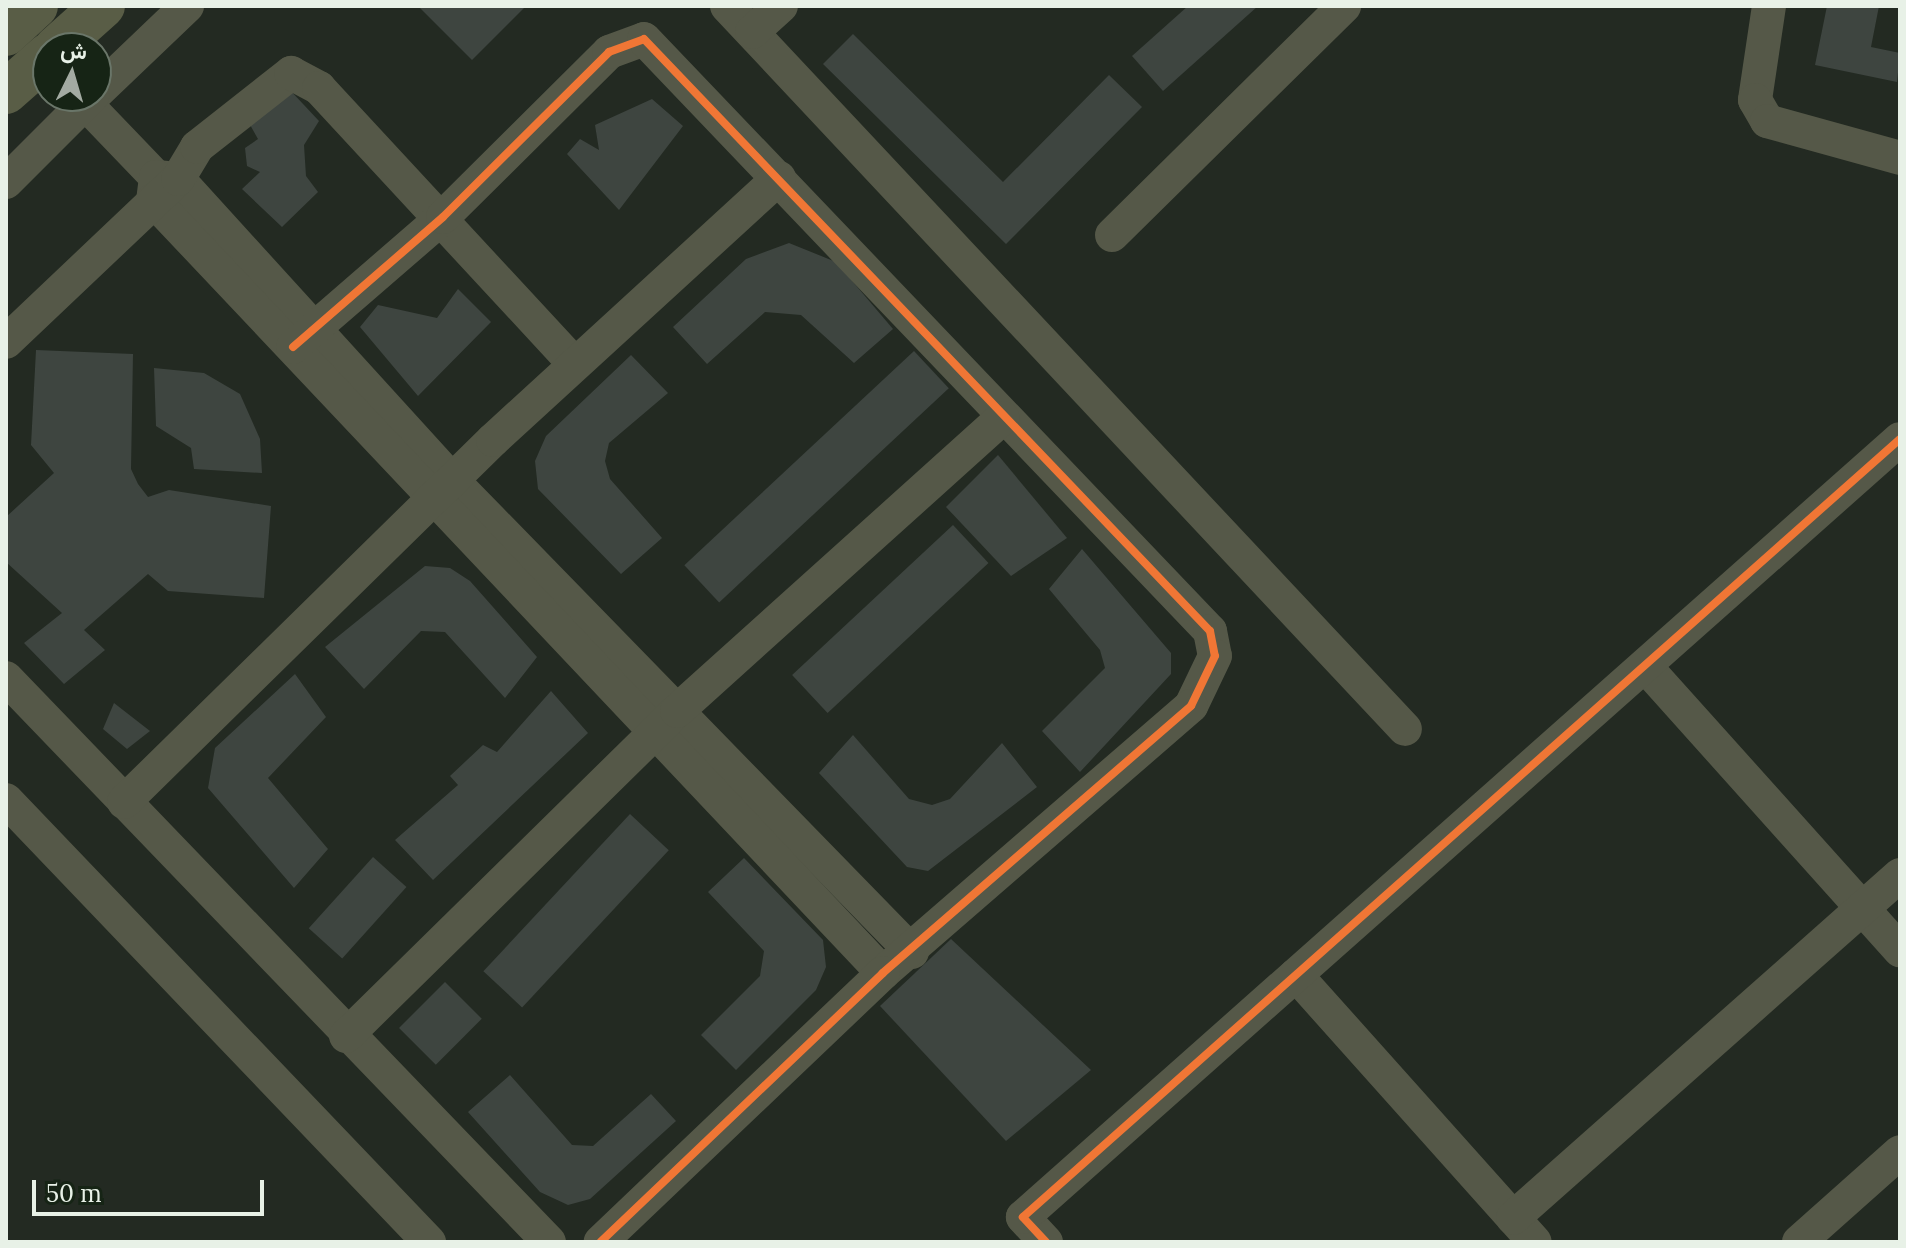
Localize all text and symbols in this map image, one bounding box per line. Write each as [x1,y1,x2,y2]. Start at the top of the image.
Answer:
north arrow [32,32,112,112]
text: ش [60,35,88,65]
scale bar [36,1164,268,1214]
text: 50 m [46,1178,102,1209]

